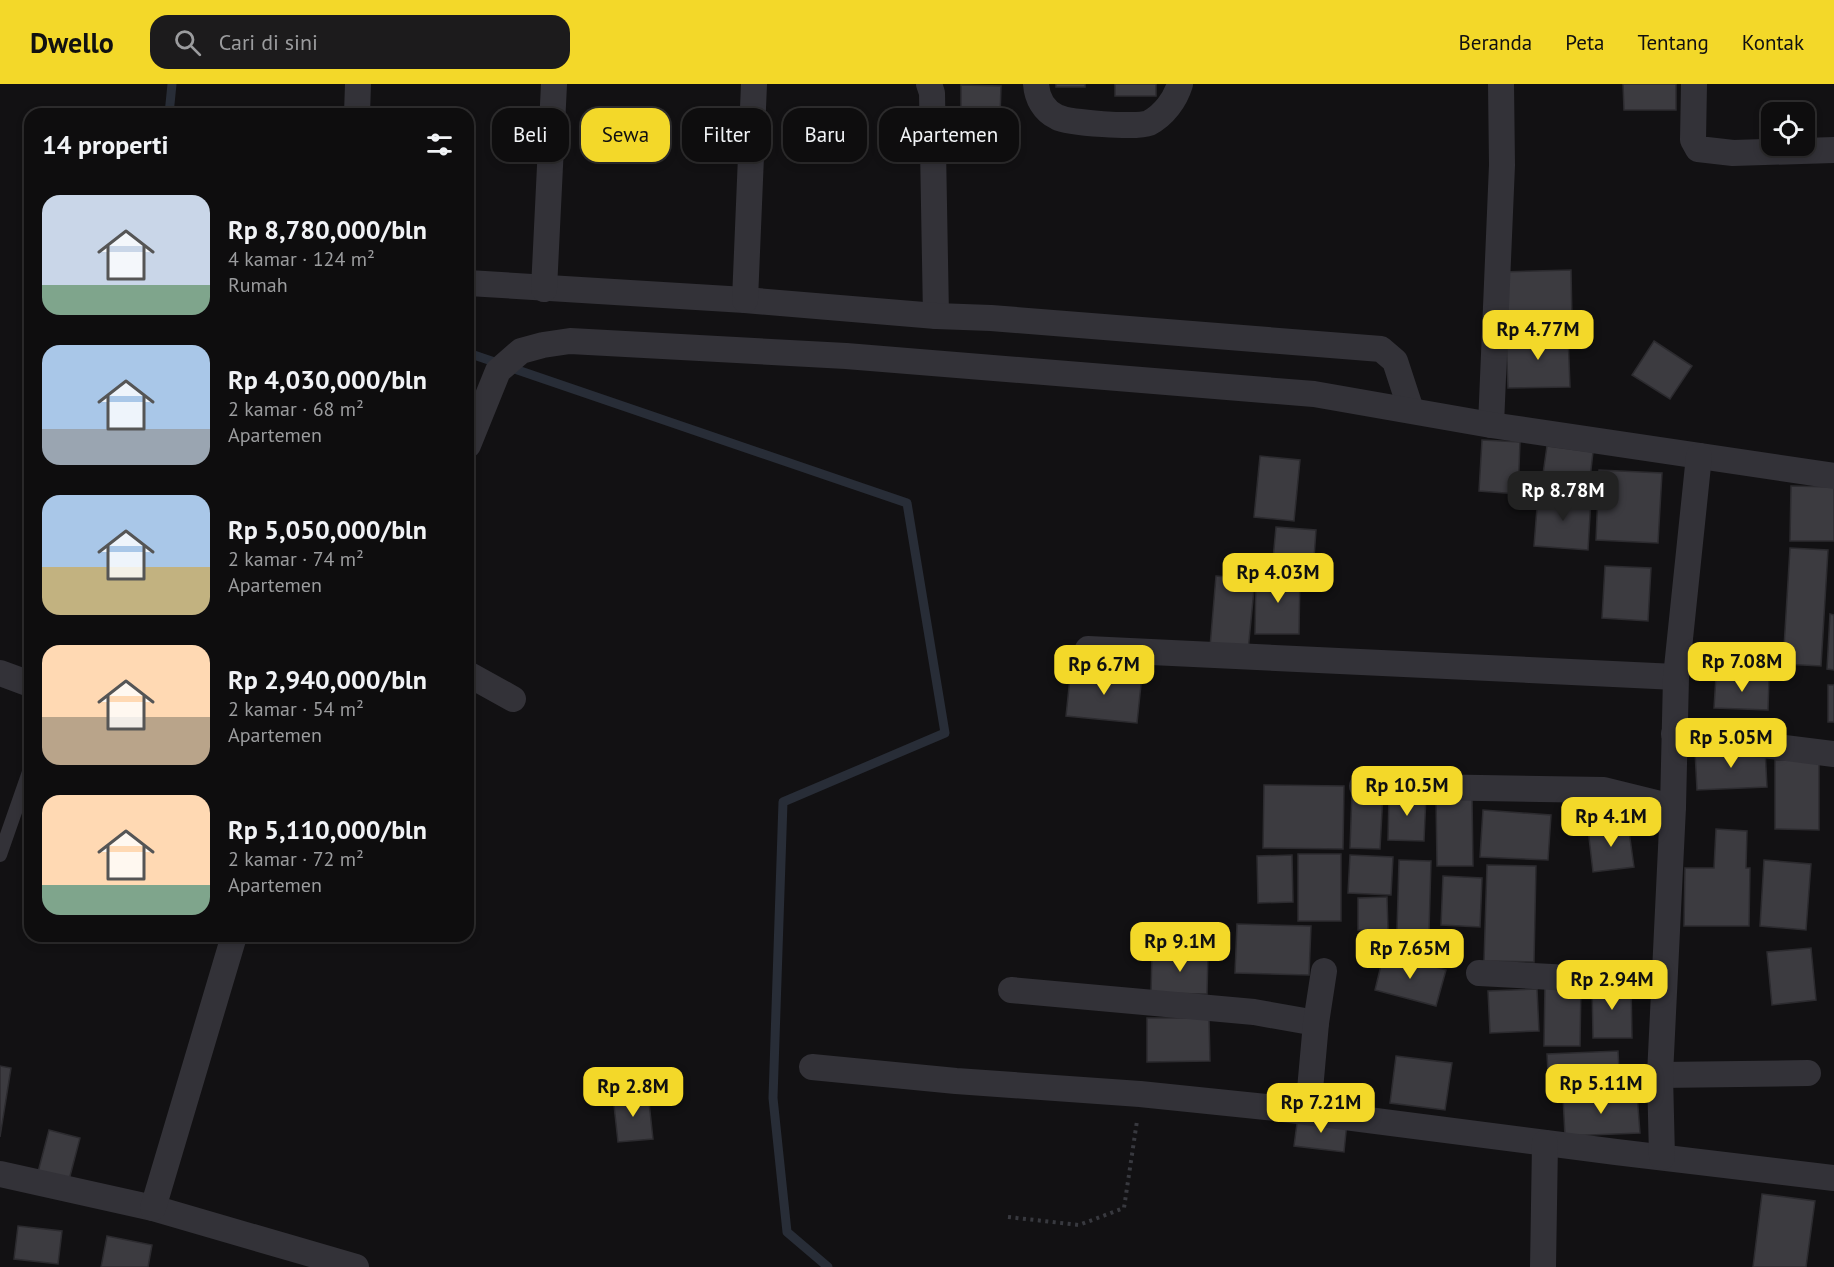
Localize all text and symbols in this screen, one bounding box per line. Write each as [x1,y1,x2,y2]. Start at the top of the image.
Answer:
search box [150,15,570,69]
text: Dwello [30,24,114,61]
icon: search [171,26,204,59]
text: Cari di sini [219,28,318,56]
text: Beranda [1459,29,1532,56]
text: Peta [1565,29,1604,56]
text: Tentang [1637,29,1709,56]
text: Kontak [1742,29,1804,56]
map controls [1761,102,1815,156]
button: locate [1761,102,1815,156]
chip: Beli [492,108,569,162]
chip: Sewa [581,108,670,162]
chip: Filter [682,108,771,162]
chip: Baru [783,108,867,162]
chip: Apartemen [879,108,1019,162]
text: 14 properti [42,128,168,161]
icon: filters [423,128,456,161]
text: Rp 8,780,000/bln [228,213,427,246]
icon: home [90,219,162,291]
text: 4 kamar · 124 m² [228,246,375,272]
text: Rumah [228,272,288,298]
pin: Rp 4.77M [1476,310,1600,361]
text: Rp 4.77M [1497,316,1579,342]
text: Rp 4,030,000/bln [228,363,427,396]
icon: home [90,369,162,441]
text: 2 kamar · 68 m² [228,396,364,422]
text: Apartemen [228,422,322,448]
pin: Rp 8.78M [1501,471,1625,522]
text: Rp 8.78M [1522,477,1604,503]
text: Rp 5,050,000/bln [228,513,427,546]
icon: home [90,519,162,591]
text: 2 kamar · 74 m² [228,546,364,572]
pin: Rp 4.03M [1216,553,1340,604]
text: Rp 4.03M [1237,559,1319,585]
text: Apartemen [228,572,322,598]
pin: Rp 7.08M [1680,642,1804,693]
pin: Rp 6.7M [1049,645,1159,696]
text: Rp 7.08M [1702,648,1782,674]
text: Rp 6.7M [1068,651,1140,677]
text: Rp 2,940,000/bln [228,663,427,696]
icon: home [90,669,162,741]
text: 2 kamar · 54 m² [228,696,364,722]
pin: Rp 5.05M [1669,718,1793,769]
text: Apartemen [228,722,322,748]
text: Rp 5.05M [1690,724,1772,750]
pin: Rp 10.5M [1345,766,1469,817]
text: Rp 10.5M [1366,772,1448,798]
pin: Rp 4.1M [1556,797,1666,848]
text: Rp 4.1M [1575,803,1647,829]
text: Rp 5,110,000/bln [228,813,427,846]
icon: home [90,819,162,891]
text: 2 kamar · 72 m² [228,846,364,872]
text: Apartemen [228,872,322,898]
pin: Rp 9.1M [1125,922,1235,973]
text: Rp 9.1M [1144,928,1216,954]
pin: Rp 7.65M [1348,929,1472,980]
text: Rp 7.65M [1370,935,1450,961]
pin: Rp 2.94M [1550,960,1674,1011]
text: Rp 2.94M [1571,966,1653,992]
pin: Rp 5.11M [1539,1064,1663,1115]
pin: Rp 2.8M [578,1067,688,1118]
text: Rp 5.11M [1560,1070,1642,1096]
text: Rp 2.8M [597,1073,669,1099]
pin: Rp 7.21M [1259,1083,1383,1134]
text: Rp 7.21M [1281,1089,1361,1115]

